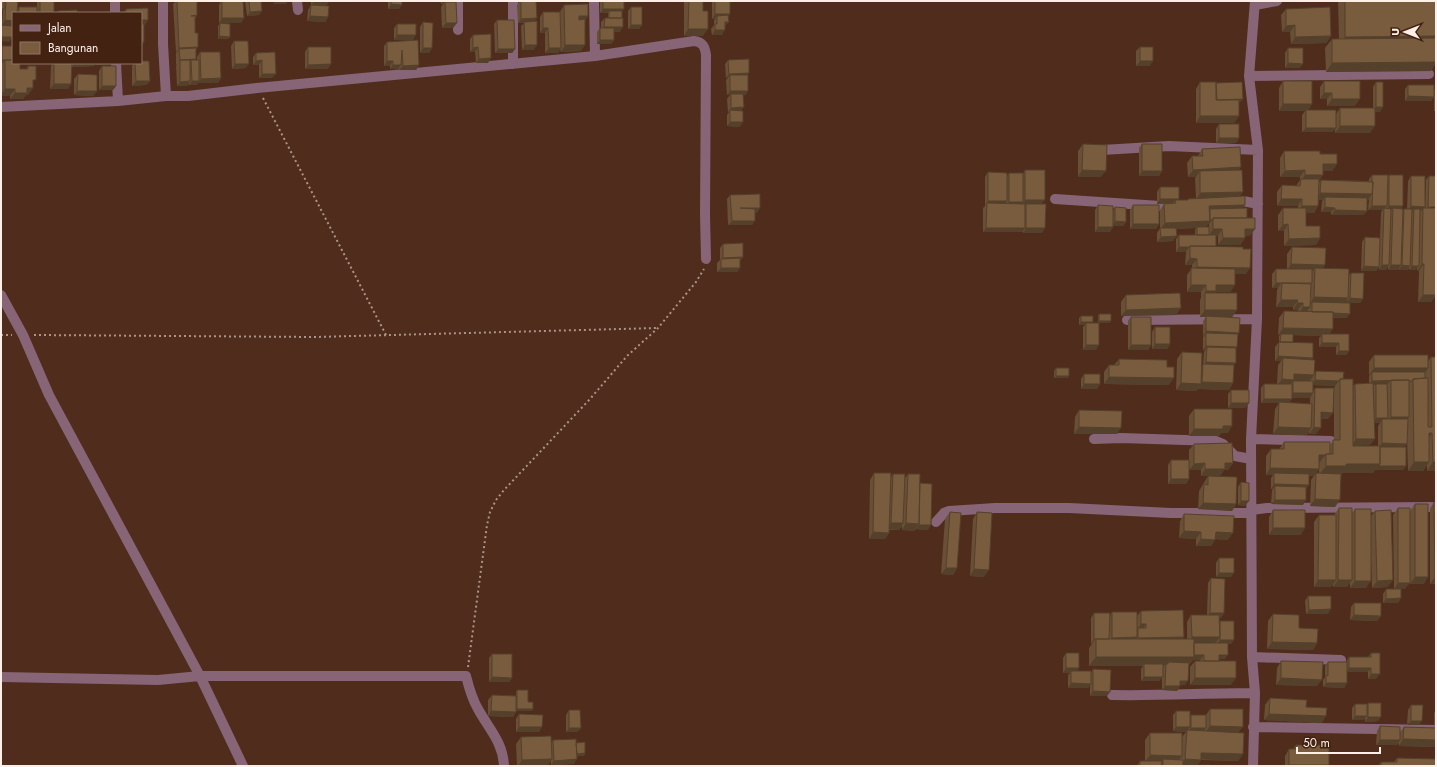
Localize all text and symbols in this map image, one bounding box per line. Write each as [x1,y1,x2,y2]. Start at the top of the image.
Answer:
legend [12,12,142,64]
north arrow [1385,12,1425,52]
text: Jalan [46,19,71,37]
text: U [1387,28,1403,36]
text: Bangunan [48,39,98,57]
scale bar [1297,729,1380,755]
text: 50 m [1303,734,1330,752]

